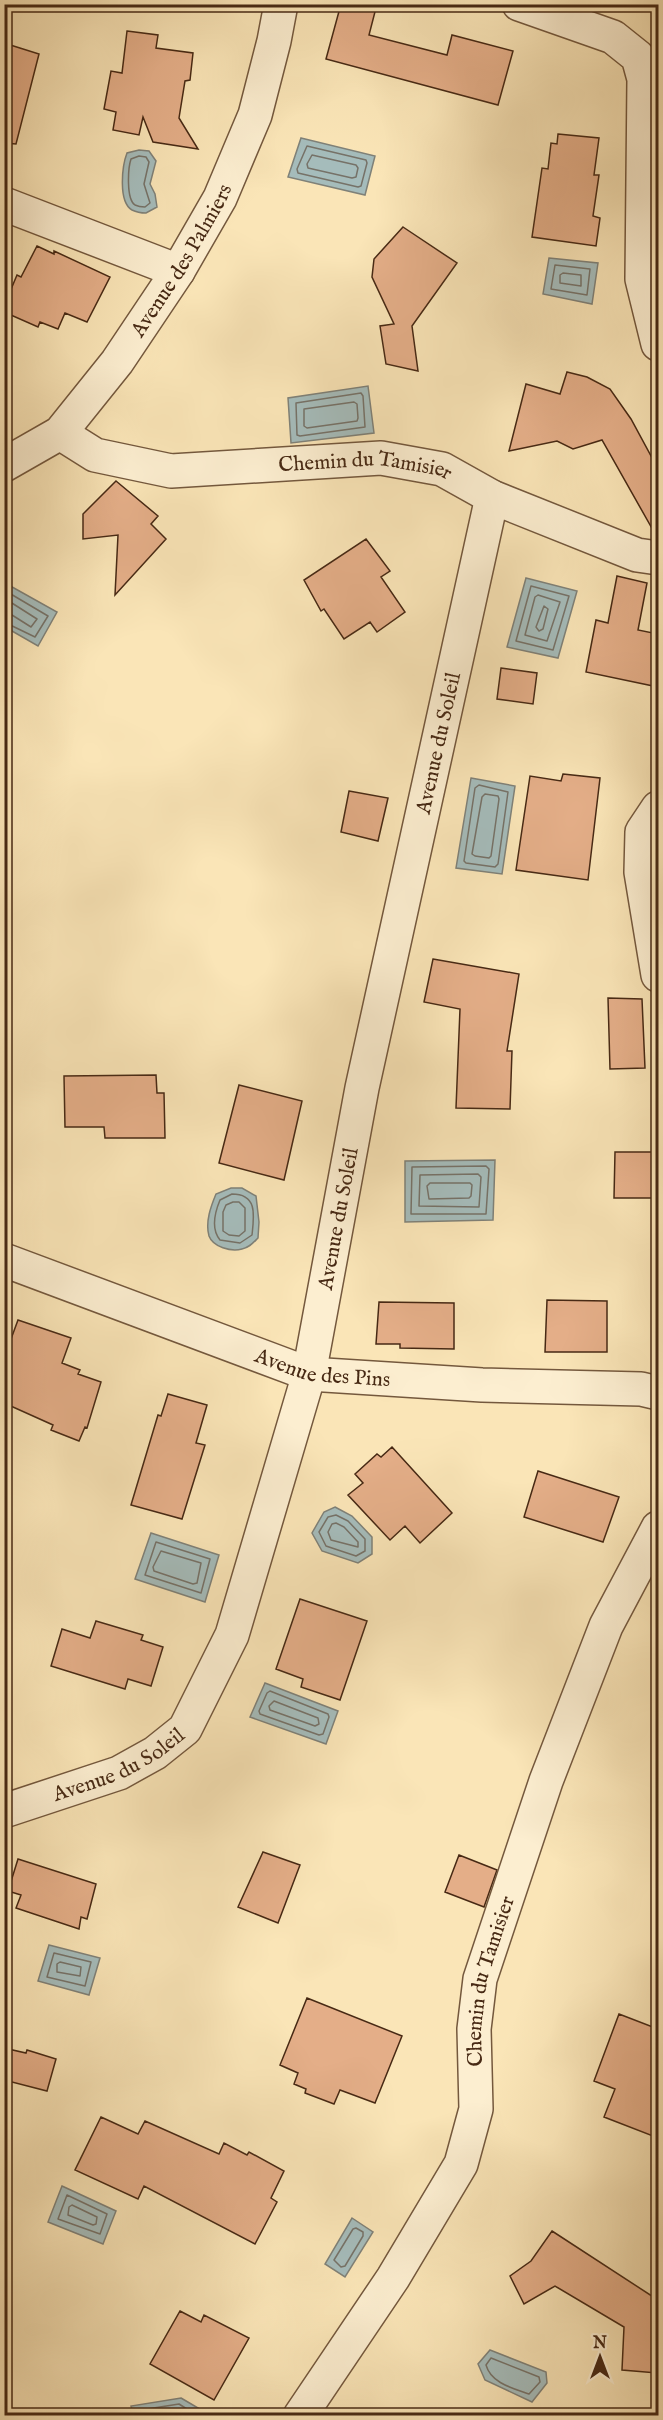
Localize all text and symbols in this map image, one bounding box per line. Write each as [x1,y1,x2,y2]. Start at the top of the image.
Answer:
street label: Avenue des Palmiers [125,180,239,344]
street label: Chemin du Tamisier [278,446,457,487]
street label: Avenue du Soleil [410,670,468,818]
street label: Avenue du Soleil [313,1145,366,1293]
street label: Avenue des Pins [250,1343,391,1394]
street label: Avenue du Soleil [49,1722,191,1809]
street label: Chemin du Tamisier [462,1892,522,2067]
north arrow [570,2327,630,2387]
text: N [592,2334,607,2354]

